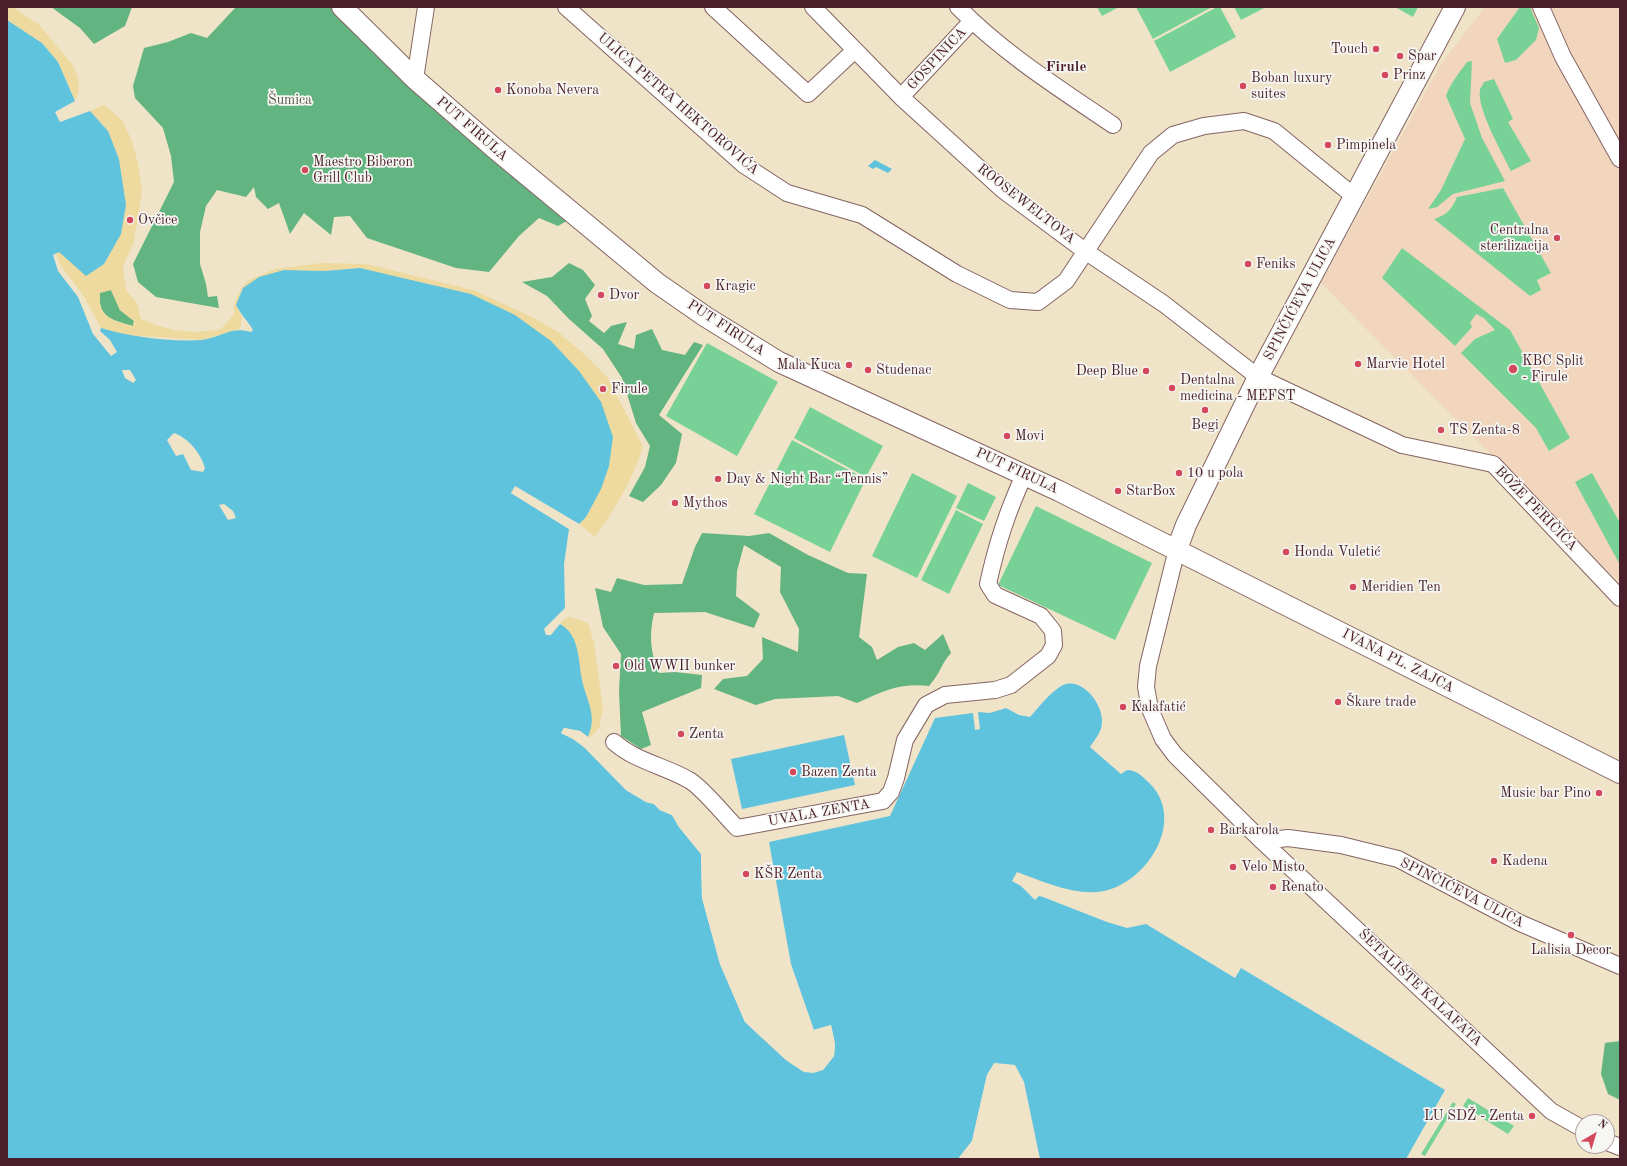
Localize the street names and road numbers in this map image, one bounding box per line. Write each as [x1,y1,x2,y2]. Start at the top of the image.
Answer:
street label: GOSPINICA [904,24,970,94]
street label: ULICA PETRA HEKTOROVIĆA [594,29,762,179]
street label: PUT FIRULA [433,93,511,165]
street label: ROOSEWELTOVA [974,160,1078,248]
street label: SPINČIĆEVA ULICA [1260,235,1340,363]
street label: PUT FIRULA [684,297,768,359]
street label: PUT FIRULA [973,444,1061,498]
street label: BOŽE PERIČIĆA [1491,463,1581,555]
street label: IVANA PL. ZAJCA [1339,625,1457,697]
street label: UVALA ZENTA [767,796,871,830]
street label: SPINČIĆEVA ULICA [1397,854,1527,932]
street label: ŠETALIŠTE KALAFATA [1354,926,1486,1050]

